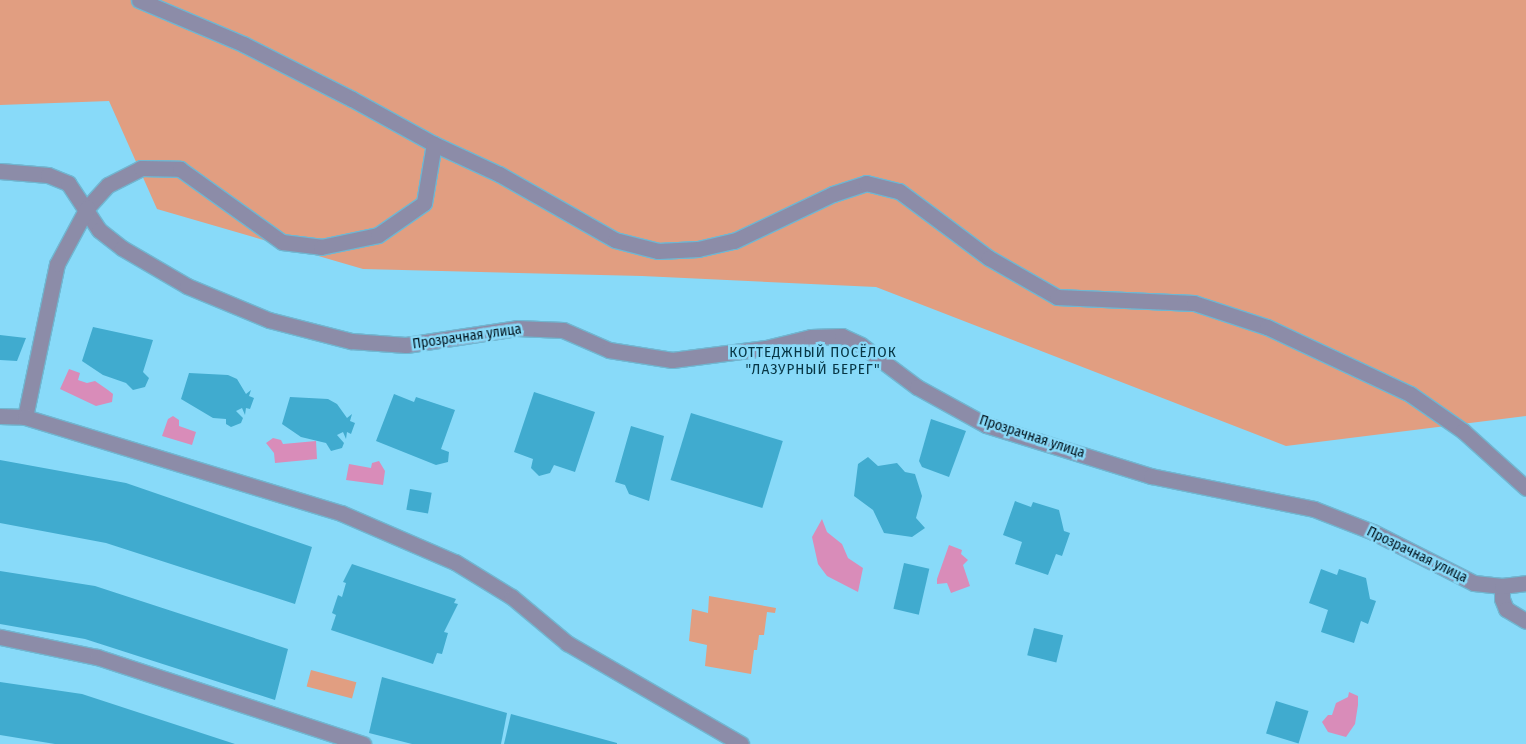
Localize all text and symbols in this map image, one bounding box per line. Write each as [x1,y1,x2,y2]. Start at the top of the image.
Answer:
street label: Прозрачная улица [411,321,523,353]
district label: КОТТЕДЖНЫЙ ПОСЁЛОК "ЛАЗУРНЫЙ БЕРЕГ" [727,343,899,378]
street label: Прозрачная улица [977,412,1087,462]
street label: Прозрачная улица [1364,523,1470,587]

